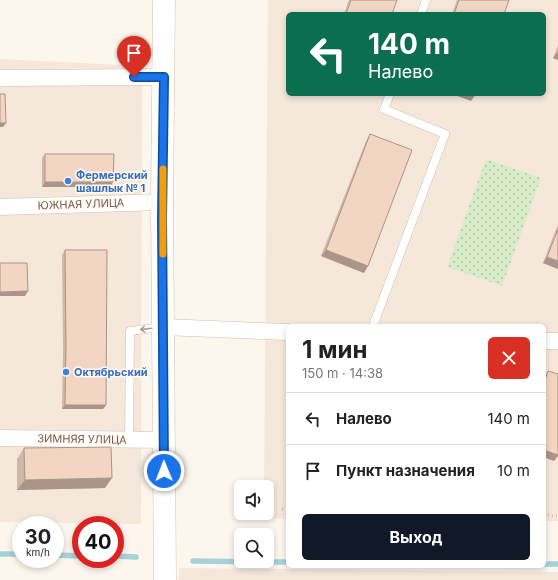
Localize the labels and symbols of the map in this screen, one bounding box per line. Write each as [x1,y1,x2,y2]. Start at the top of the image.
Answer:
pin [117,36,151,77]
place label: Фермерский шашлык № 1 [76,168,148,195]
marker: Фермерский шашлык № 1 [63,176,73,186]
street label: ЮЖНАЯ УЛИЦА [37,195,125,213]
one-way arrow [140,325,153,332]
place label: Октябрьский [74,365,148,379]
marker: Октябрьский [61,367,71,377]
street label: ЗИМНЯЯ УЛИЦА [37,431,127,447]
position arrow [143,450,185,492]
speed limit sign: 40 [72,516,124,568]

